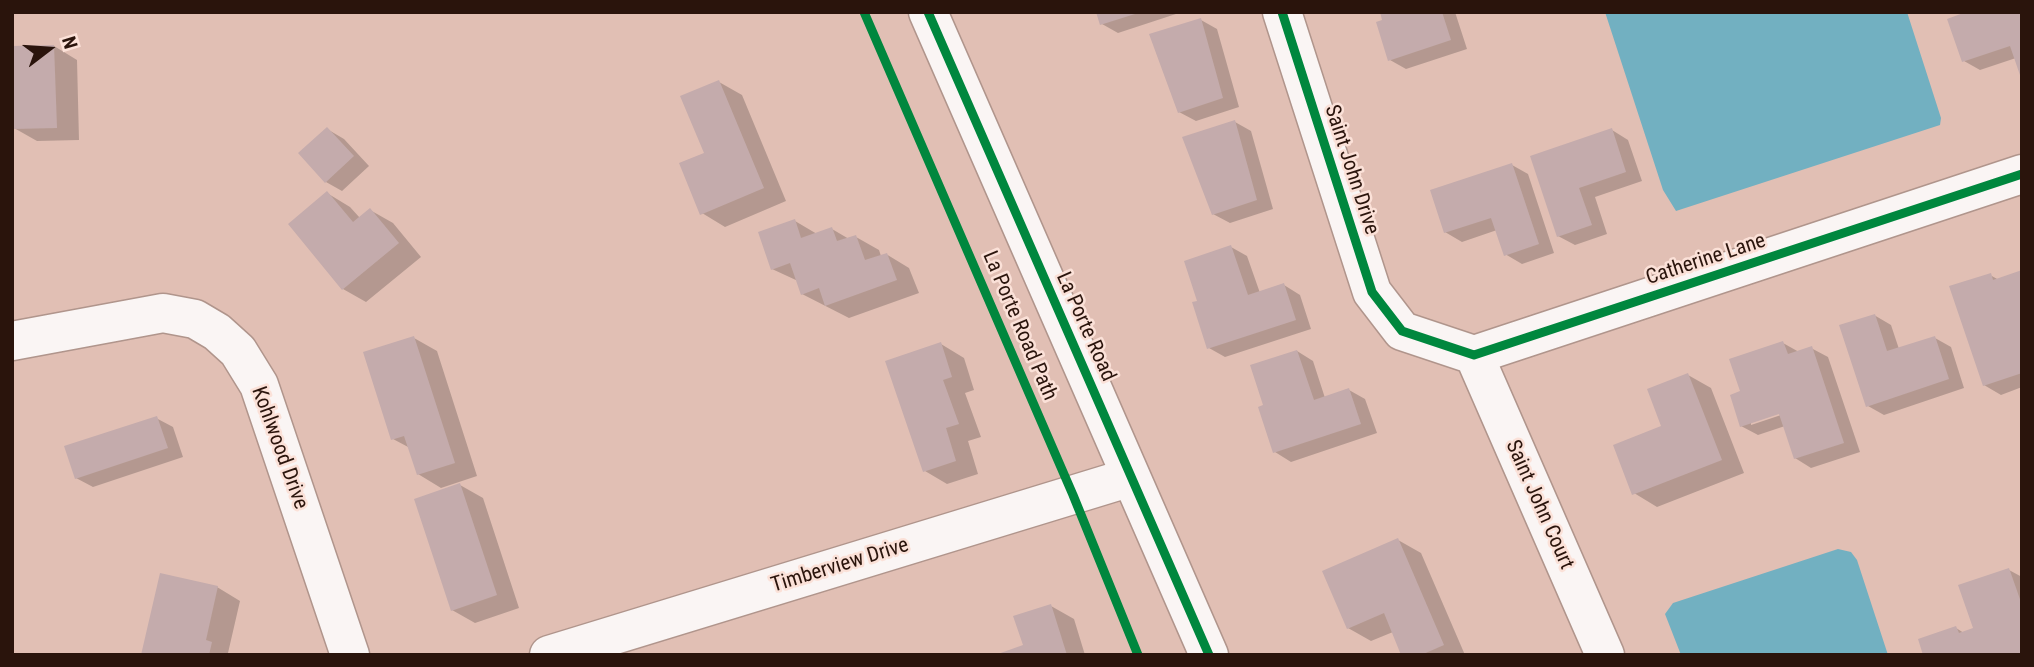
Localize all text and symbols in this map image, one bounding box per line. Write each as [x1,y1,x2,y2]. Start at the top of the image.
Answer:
north arrow [14,14,84,84]
text: N [57,34,82,52]
street label: Saint John Drive [1318,102,1384,238]
street label: Catherine Lane [1643,229,1769,291]
street label: La Porte Road Path [976,248,1062,404]
street label: La Porte Road [1050,268,1120,386]
street label: Kohlwood Drive [245,383,313,513]
street label: Saint John Court [1499,437,1579,573]
street label: Timberview Drive [768,533,912,599]

